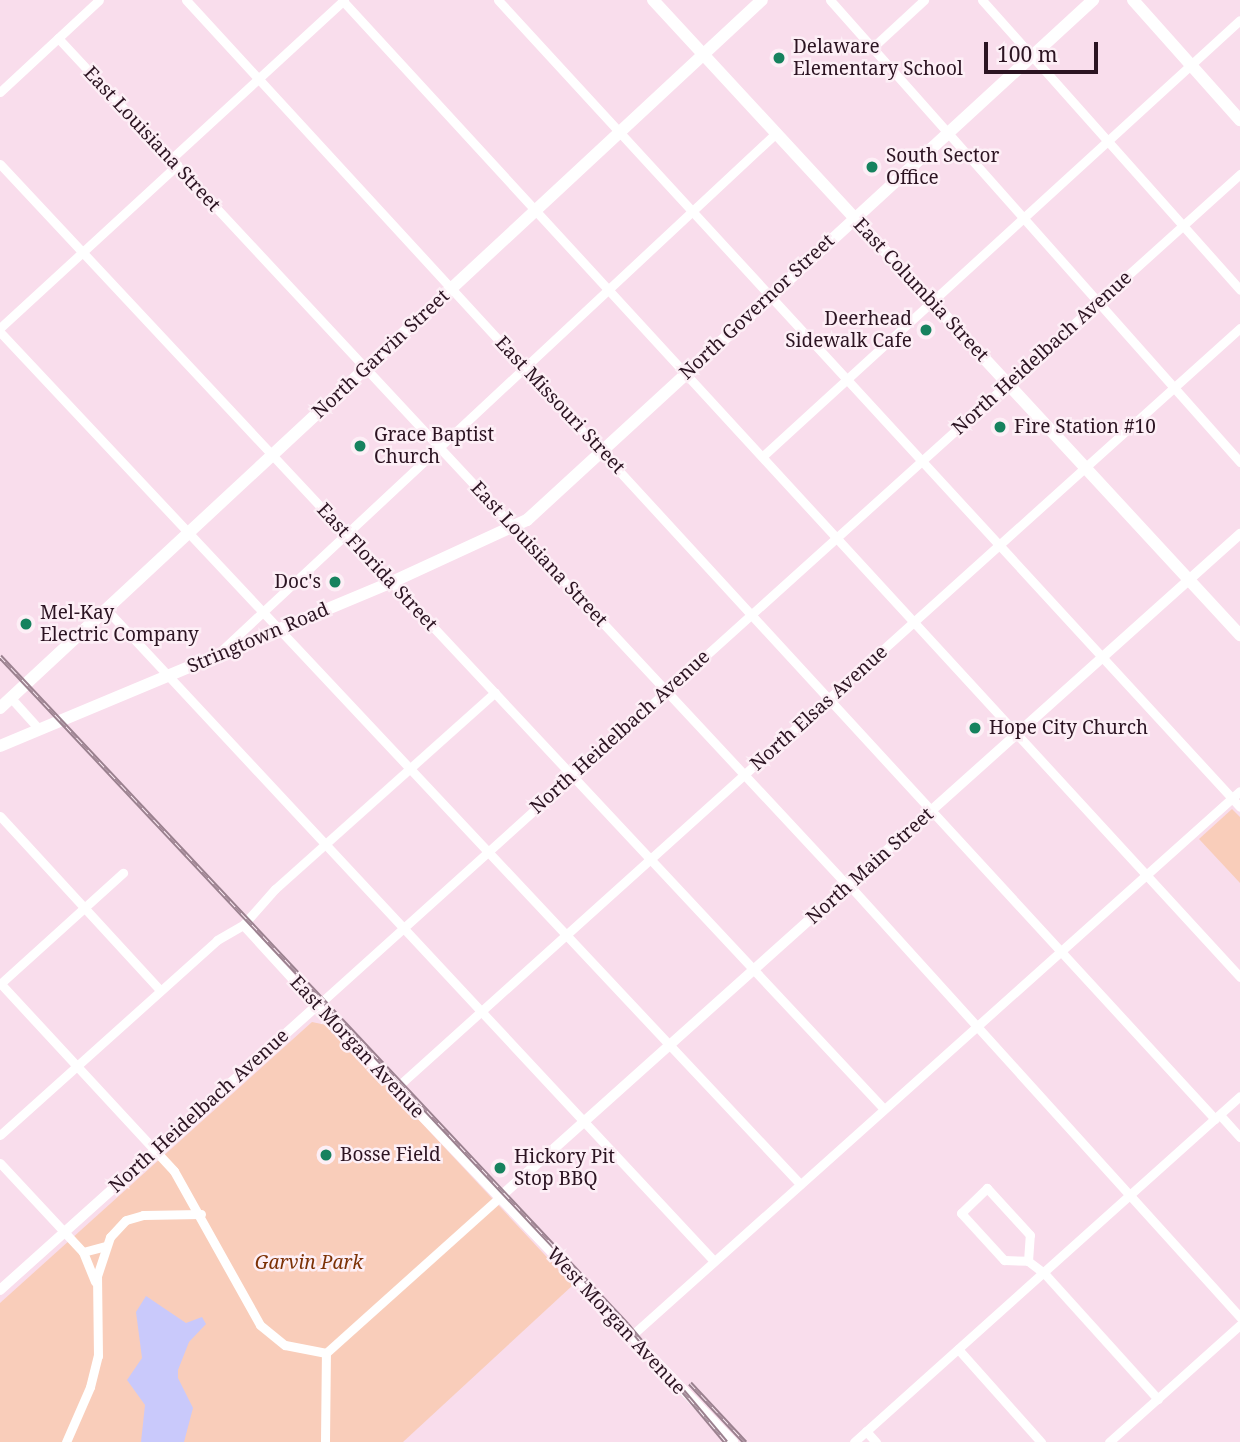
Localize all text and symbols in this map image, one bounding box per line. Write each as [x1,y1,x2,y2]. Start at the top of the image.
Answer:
scale bar [988,28,1102,72]
place label: Delaware Elementary School [793,36,963,80]
text: 100 m [997,40,1058,68]
marker: Delaware Elementary School [771,50,787,66]
street label: East Louisiana Street [79,62,225,216]
place label: South Sector Office [886,145,1000,189]
marker: South Sector Office [864,159,880,175]
street label: East Columbia Street [849,214,993,366]
street label: North Governor Street [675,229,839,385]
street label: North Heidelbach Avenue [948,266,1136,440]
street label: North Garvin Street [308,285,454,423]
place label: Deerhead Sidewalk Cafe [785,308,912,352]
marker: Deerhead Sidewalk Cafe [918,322,934,338]
street label: East Missouri Street [490,331,630,479]
place label: Fire Station #10 [1014,416,1156,438]
marker: Fire Station #10 [992,419,1008,435]
place label: Grace Baptist Church [374,424,494,468]
marker: Grace Baptist Church [352,438,368,454]
street label: East Louisiana Street [466,477,612,631]
street label: East Florida Street [312,498,442,636]
place label: Doc's [274,571,321,593]
marker: Doc's [327,574,343,590]
street label: Stringtown Road [184,598,332,678]
place label: Mel-Kay Electric Company [40,602,199,646]
marker: Mel-Kay Electric Company [18,616,34,632]
street label: North Elsas Avenue [746,640,892,776]
street label: North Heidelbach Avenue [526,645,714,819]
place label: Hope City Church [989,717,1148,739]
marker: Hope City Church [967,720,983,736]
street label: North Main Street [802,803,938,929]
street label: East Morgan Avenue [285,971,429,1123]
street label: North Heidelbach Avenue [105,1024,293,1198]
place label: Bosse Field [340,1144,441,1166]
place label: Hickory Pit Stop BBQ [514,1146,615,1190]
marker: Bosse Field [318,1147,334,1163]
marker: Hickory Pit Stop BBQ [492,1160,508,1176]
street label: West Morgan Avenue [542,1243,690,1399]
park label: Garvin Park [255,1252,363,1274]

